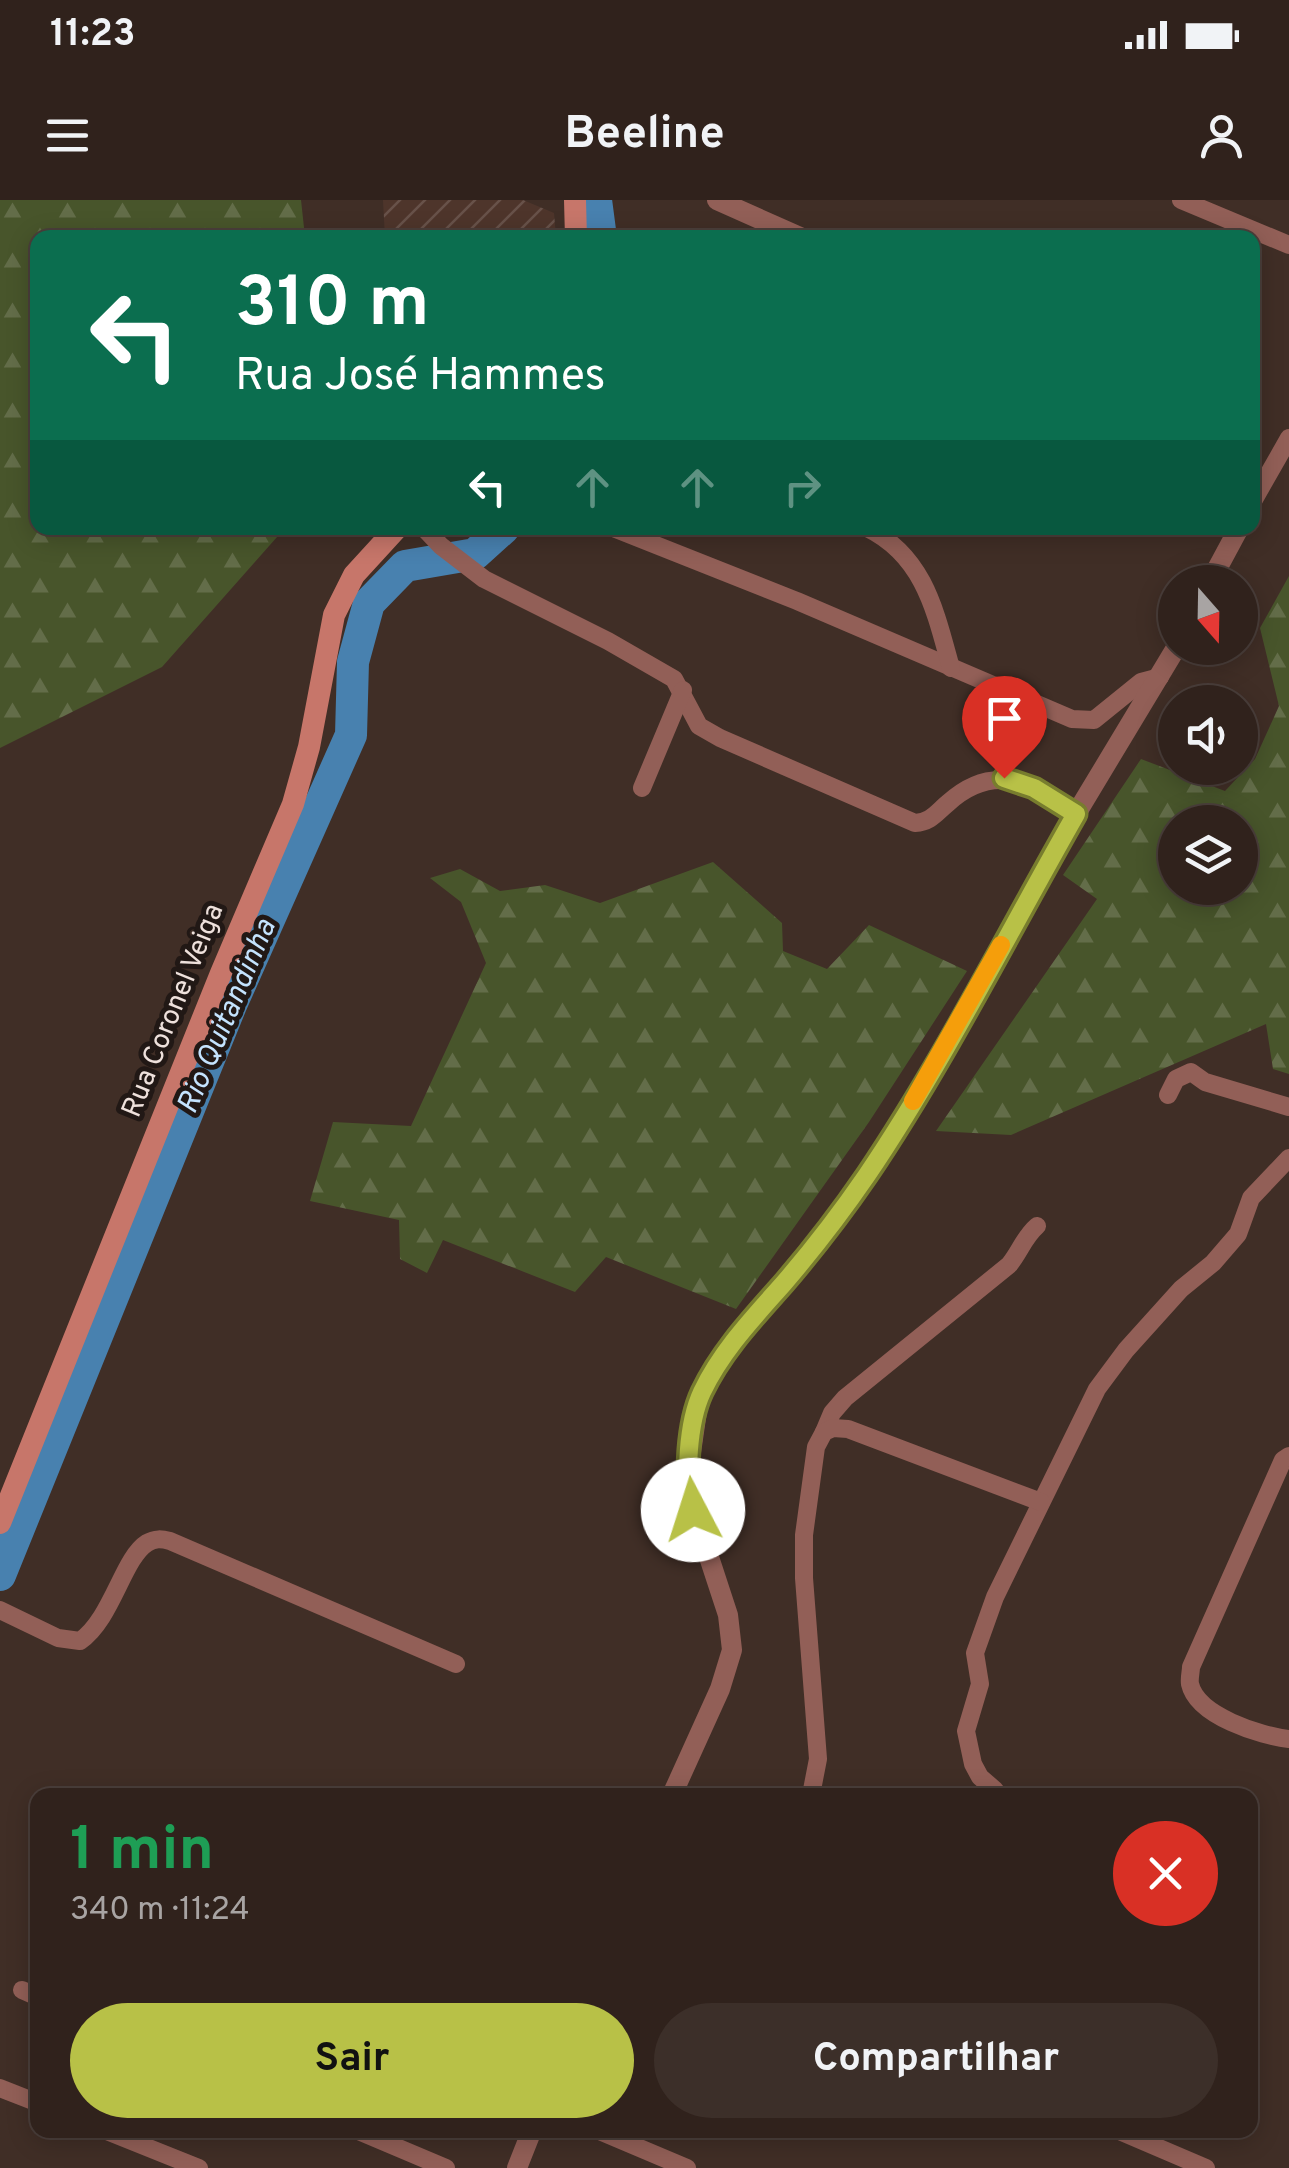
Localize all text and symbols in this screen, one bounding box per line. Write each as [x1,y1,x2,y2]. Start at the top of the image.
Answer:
text: 11:23 [50,11,136,60]
text: Beeline [564,107,725,164]
icon: menu [40,108,95,163]
icon: person [1194,108,1249,163]
text: 310 m [235,262,430,351]
icon: left [70,270,200,400]
text: Rua José Hammes [235,349,606,406]
icon: left [460,460,515,515]
icon: ahead [565,460,620,515]
icon: ahead [670,460,725,515]
icon: right [775,460,830,515]
north arrow [1158,565,1258,665]
map controls [1158,565,1258,905]
pin [962,676,1047,779]
button: sound [1158,685,1258,785]
icon: arrive [977,691,1032,746]
button: layers [1158,805,1258,905]
street label: Rua Coronel Veiga [115,899,233,1123]
water label: Rio Quitandinha [170,914,286,1120]
position arrow [641,1458,745,1562]
text: 1 min [70,1815,214,1891]
button: close [1113,1821,1218,1926]
text: 340 m · 11:24 [70,1891,250,1931]
button: Sair [70,2003,634,2118]
button: Compartilhar [654,2003,1218,2118]

